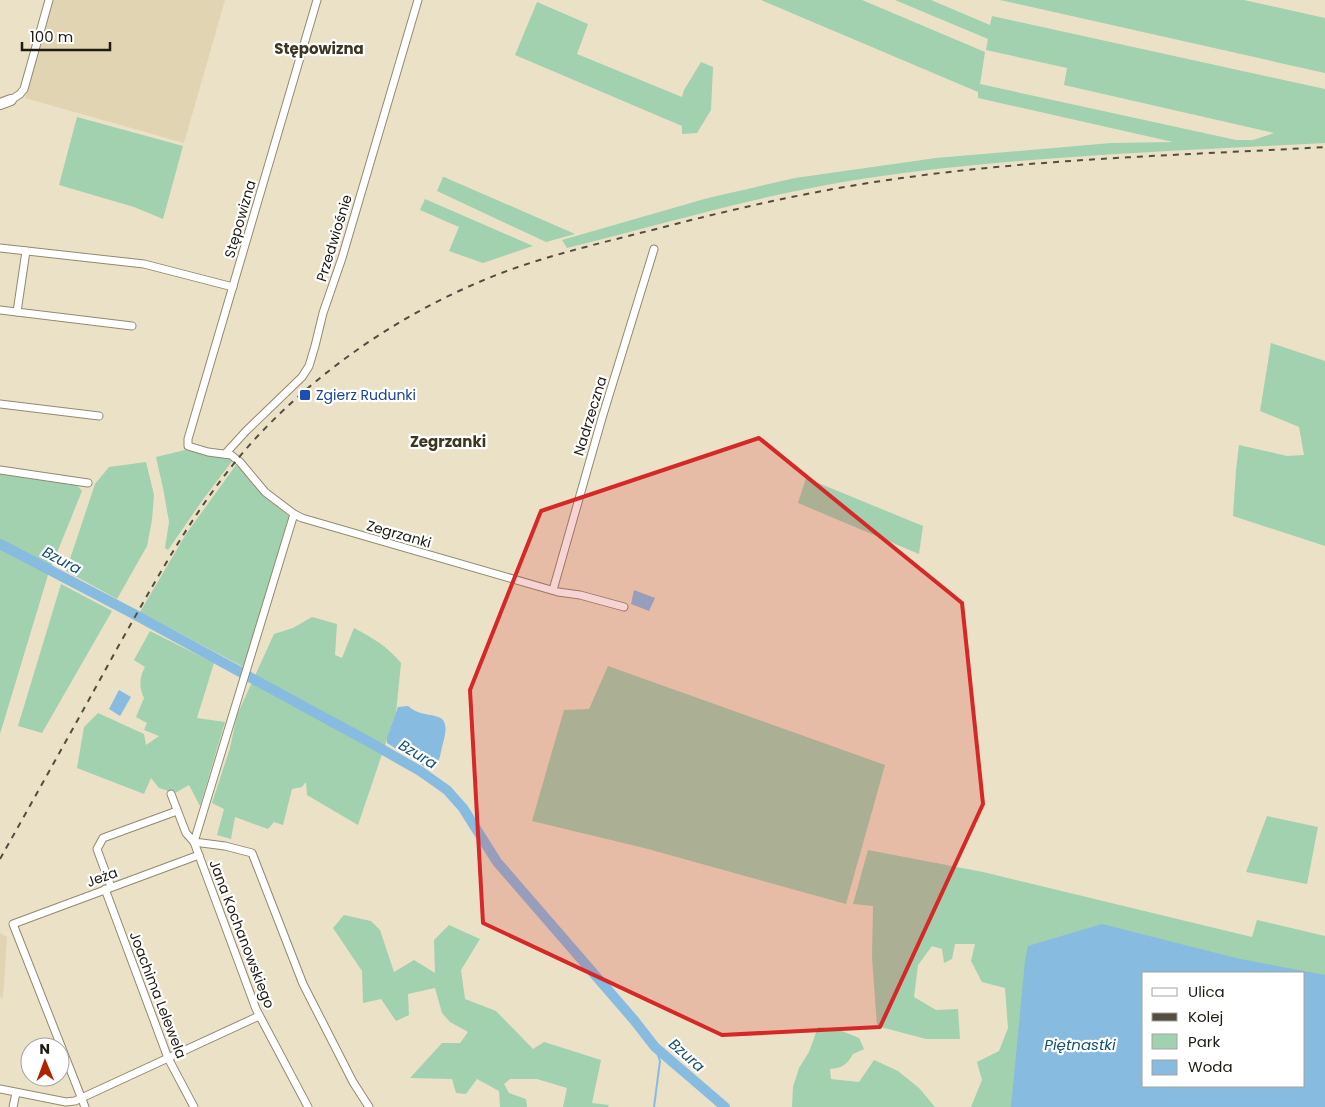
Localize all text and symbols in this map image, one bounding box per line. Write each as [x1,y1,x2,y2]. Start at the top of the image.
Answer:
scale bar [22,20,110,52]
text: 100 m [30,26,73,47]
district label: Stępowizna [274,38,364,59]
street label: Stępowizna [219,178,261,260]
street label: Przedwiośnie [311,192,357,284]
street label: Nadrzeczna [568,374,612,458]
place label: Zgierz Rudunki [316,385,416,405]
marker: Zgierz Rudunki [298,388,312,402]
district label: Zegrzanki [410,431,486,452]
street label: Zegrzanki [364,515,434,553]
water label: Bzura [39,541,85,579]
water label: Bzura [395,734,441,774]
street label: Jana Kochanowskiego [204,857,280,1011]
street label: Jeża [84,862,120,892]
street label: Joachima Lelewela [125,929,191,1061]
legend [1142,972,1305,1087]
text: Ulica [1188,981,1225,1002]
text: Kolej [1188,1006,1223,1027]
text: Park [1188,1031,1220,1052]
water label: Bzura [665,1034,709,1076]
water label: Piętnastki [1044,1034,1116,1055]
north arrow [20,1037,70,1087]
text: N [39,1039,50,1059]
text: Woda [1188,1056,1233,1077]

